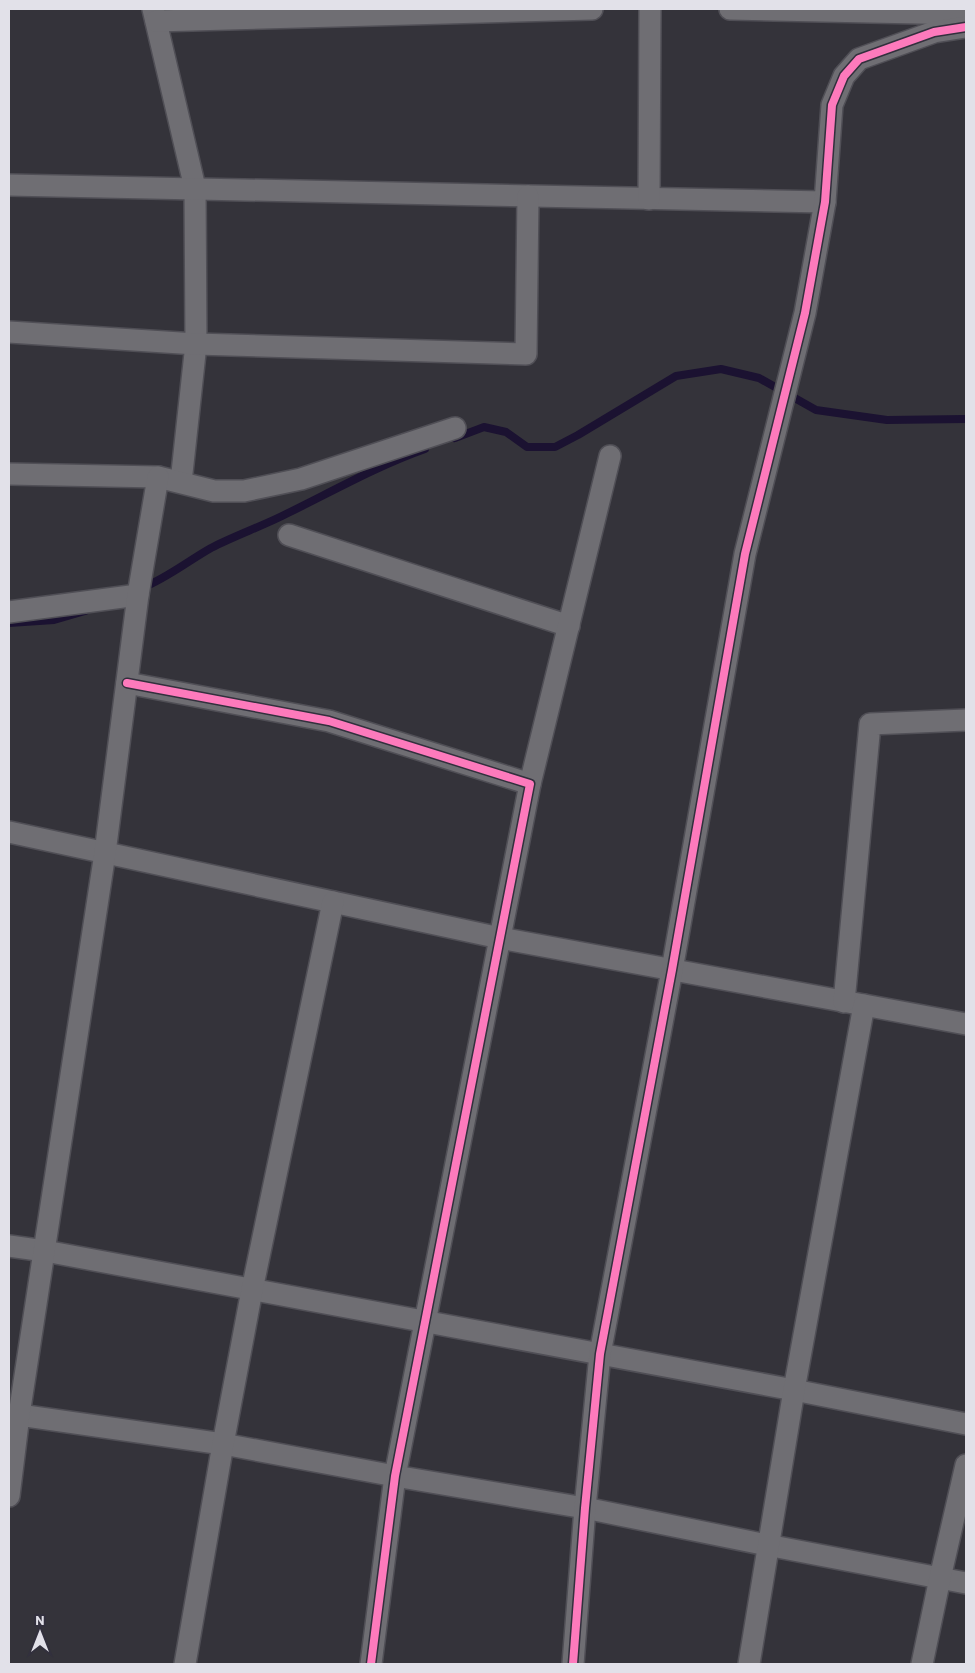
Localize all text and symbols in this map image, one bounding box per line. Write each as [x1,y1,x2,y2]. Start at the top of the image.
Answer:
north arrow [15,1608,65,1658]
text: N [35,1611,45,1628]

